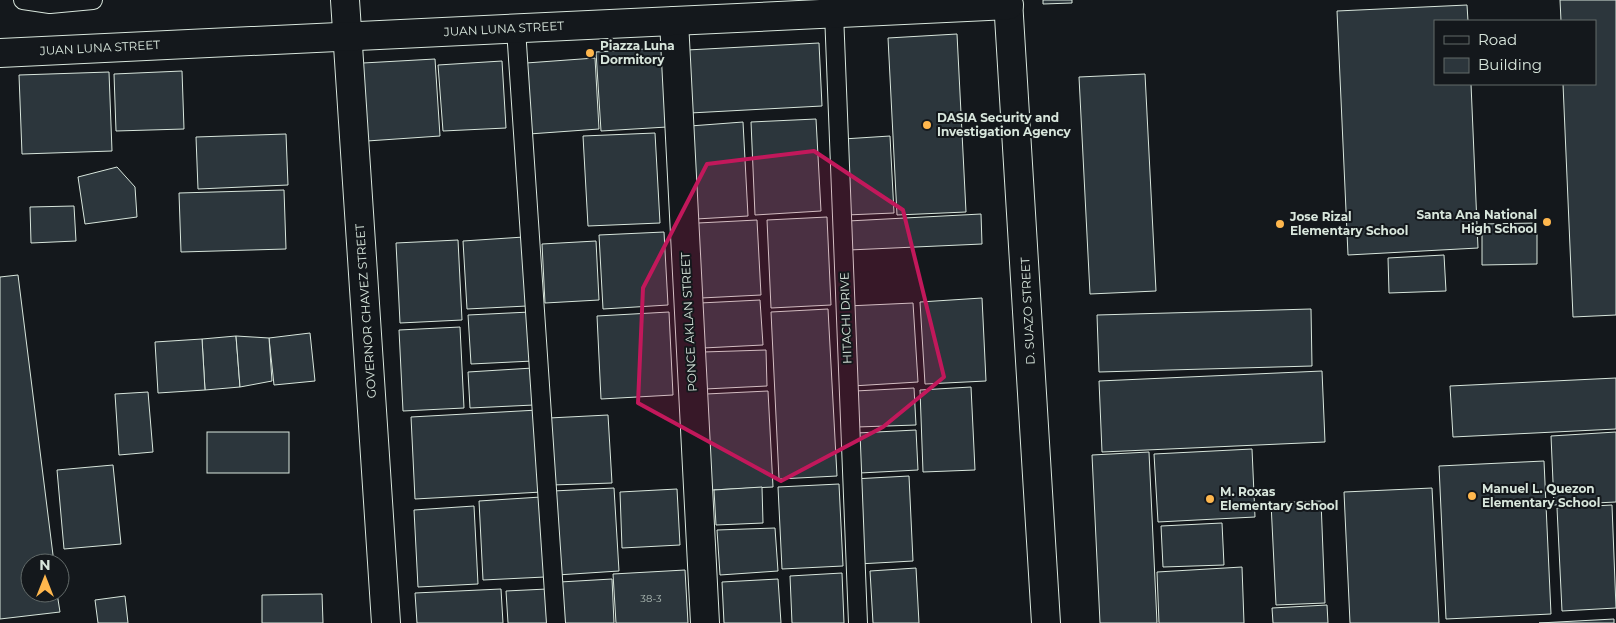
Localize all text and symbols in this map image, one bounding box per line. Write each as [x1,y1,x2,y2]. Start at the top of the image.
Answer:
street label: JUAN LUNA STREET [442,18,565,39]
legend [1434,20,1596,85]
text: Road [1478,30,1517,49]
street label: JUAN LUNA STREET [38,37,161,58]
place label: Piazza Luna Dormitory [600,38,675,67]
marker: Piazza Luna Dormitory [584,47,596,59]
text: Building [1478,55,1542,74]
place label: DASIA Security and Investigation Agency [937,110,1072,139]
marker: DASIA Security and Investigation Agency [921,119,933,131]
place label: Santa Ana National High School [1416,207,1537,236]
place label: Jose Rizal Elementary School [1289,209,1408,238]
marker: Santa Ana National High School [1541,216,1553,228]
marker: Jose Rizal Elementary School [1274,218,1286,230]
street label: GOVERNOR CHAVEZ STREET [352,223,379,399]
street label: PONCE AKLAN STREET [677,252,700,392]
street label: D. SUAZO STREET [1017,257,1038,365]
street label: HITACHI DRIVE [836,272,855,364]
place label: Manuel L. Quezon Elementary School [1482,481,1600,510]
place label: M. Roxas Elementary School [1220,484,1338,513]
marker: Manuel L. Quezon Elementary School [1466,490,1478,502]
marker: M. Roxas Elementary School [1204,493,1216,505]
north arrow [20,553,70,603]
text: N [39,556,51,574]
house number: 38-3 [640,592,662,605]

